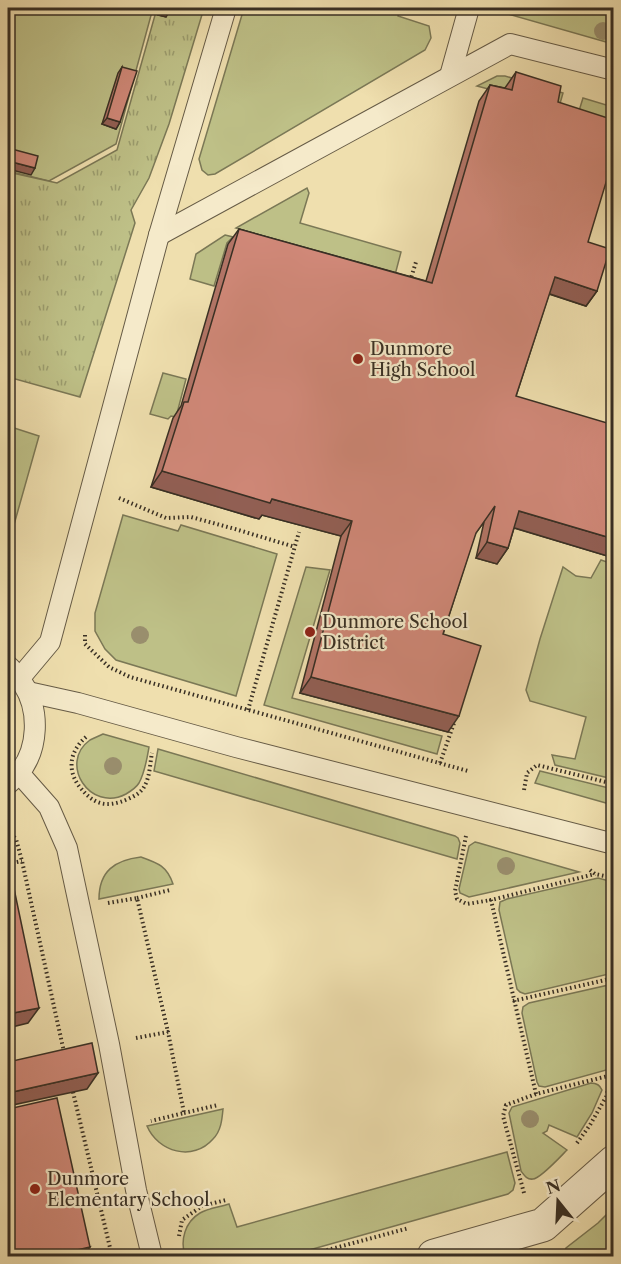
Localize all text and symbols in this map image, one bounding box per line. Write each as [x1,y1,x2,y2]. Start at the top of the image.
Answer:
place label: Dunmore High School [370,338,475,381]
marker: Dunmore High School [351,352,365,366]
place label: Dunmore School District [322,611,468,654]
marker: Dunmore School District [303,625,317,639]
place label: Dunmore Elementary School [47,1168,210,1211]
north arrow [528,1171,588,1231]
text: N [544,1175,563,1198]
marker: Dunmore Elementary School [28,1182,42,1196]

